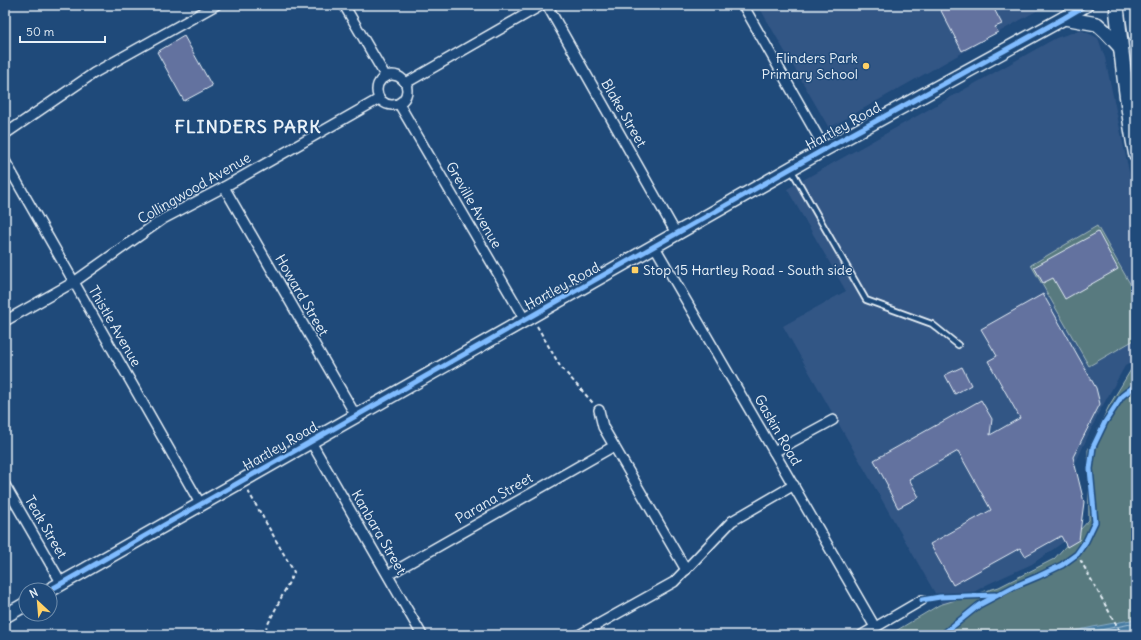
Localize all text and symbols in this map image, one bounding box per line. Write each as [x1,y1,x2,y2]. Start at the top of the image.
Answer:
scale bar [20,18,105,44]
text: 50 m [26,24,55,39]
place label: Flinders Park Primary School [762,49,858,83]
marker: Flinders Park Primary School [861,61,871,71]
street label: Blake Street [597,76,651,150]
street label: Hartley Road [802,98,884,154]
district label: FLINDERS PARK [175,115,321,138]
street label: Collingwood Avenue [134,148,254,228]
street label: Greville Avenue [442,159,506,251]
street label: Howard Street [271,251,333,339]
street label: Hartley Road [521,258,603,314]
place label: Stop 15 Hartley Road - South side [643,261,852,279]
marker: Stop 15 Hartley Road - South side [630,265,640,275]
street label: Thistle Avenue [85,282,145,370]
street label: Gaskin Road [750,391,806,469]
street label: Hartley Road [239,417,321,475]
street label: Parana Street [452,468,536,527]
street label: Kanbara Street [348,487,411,578]
street label: Teak Street [21,492,71,562]
north arrow [18,582,58,622]
text: N [27,585,40,601]

